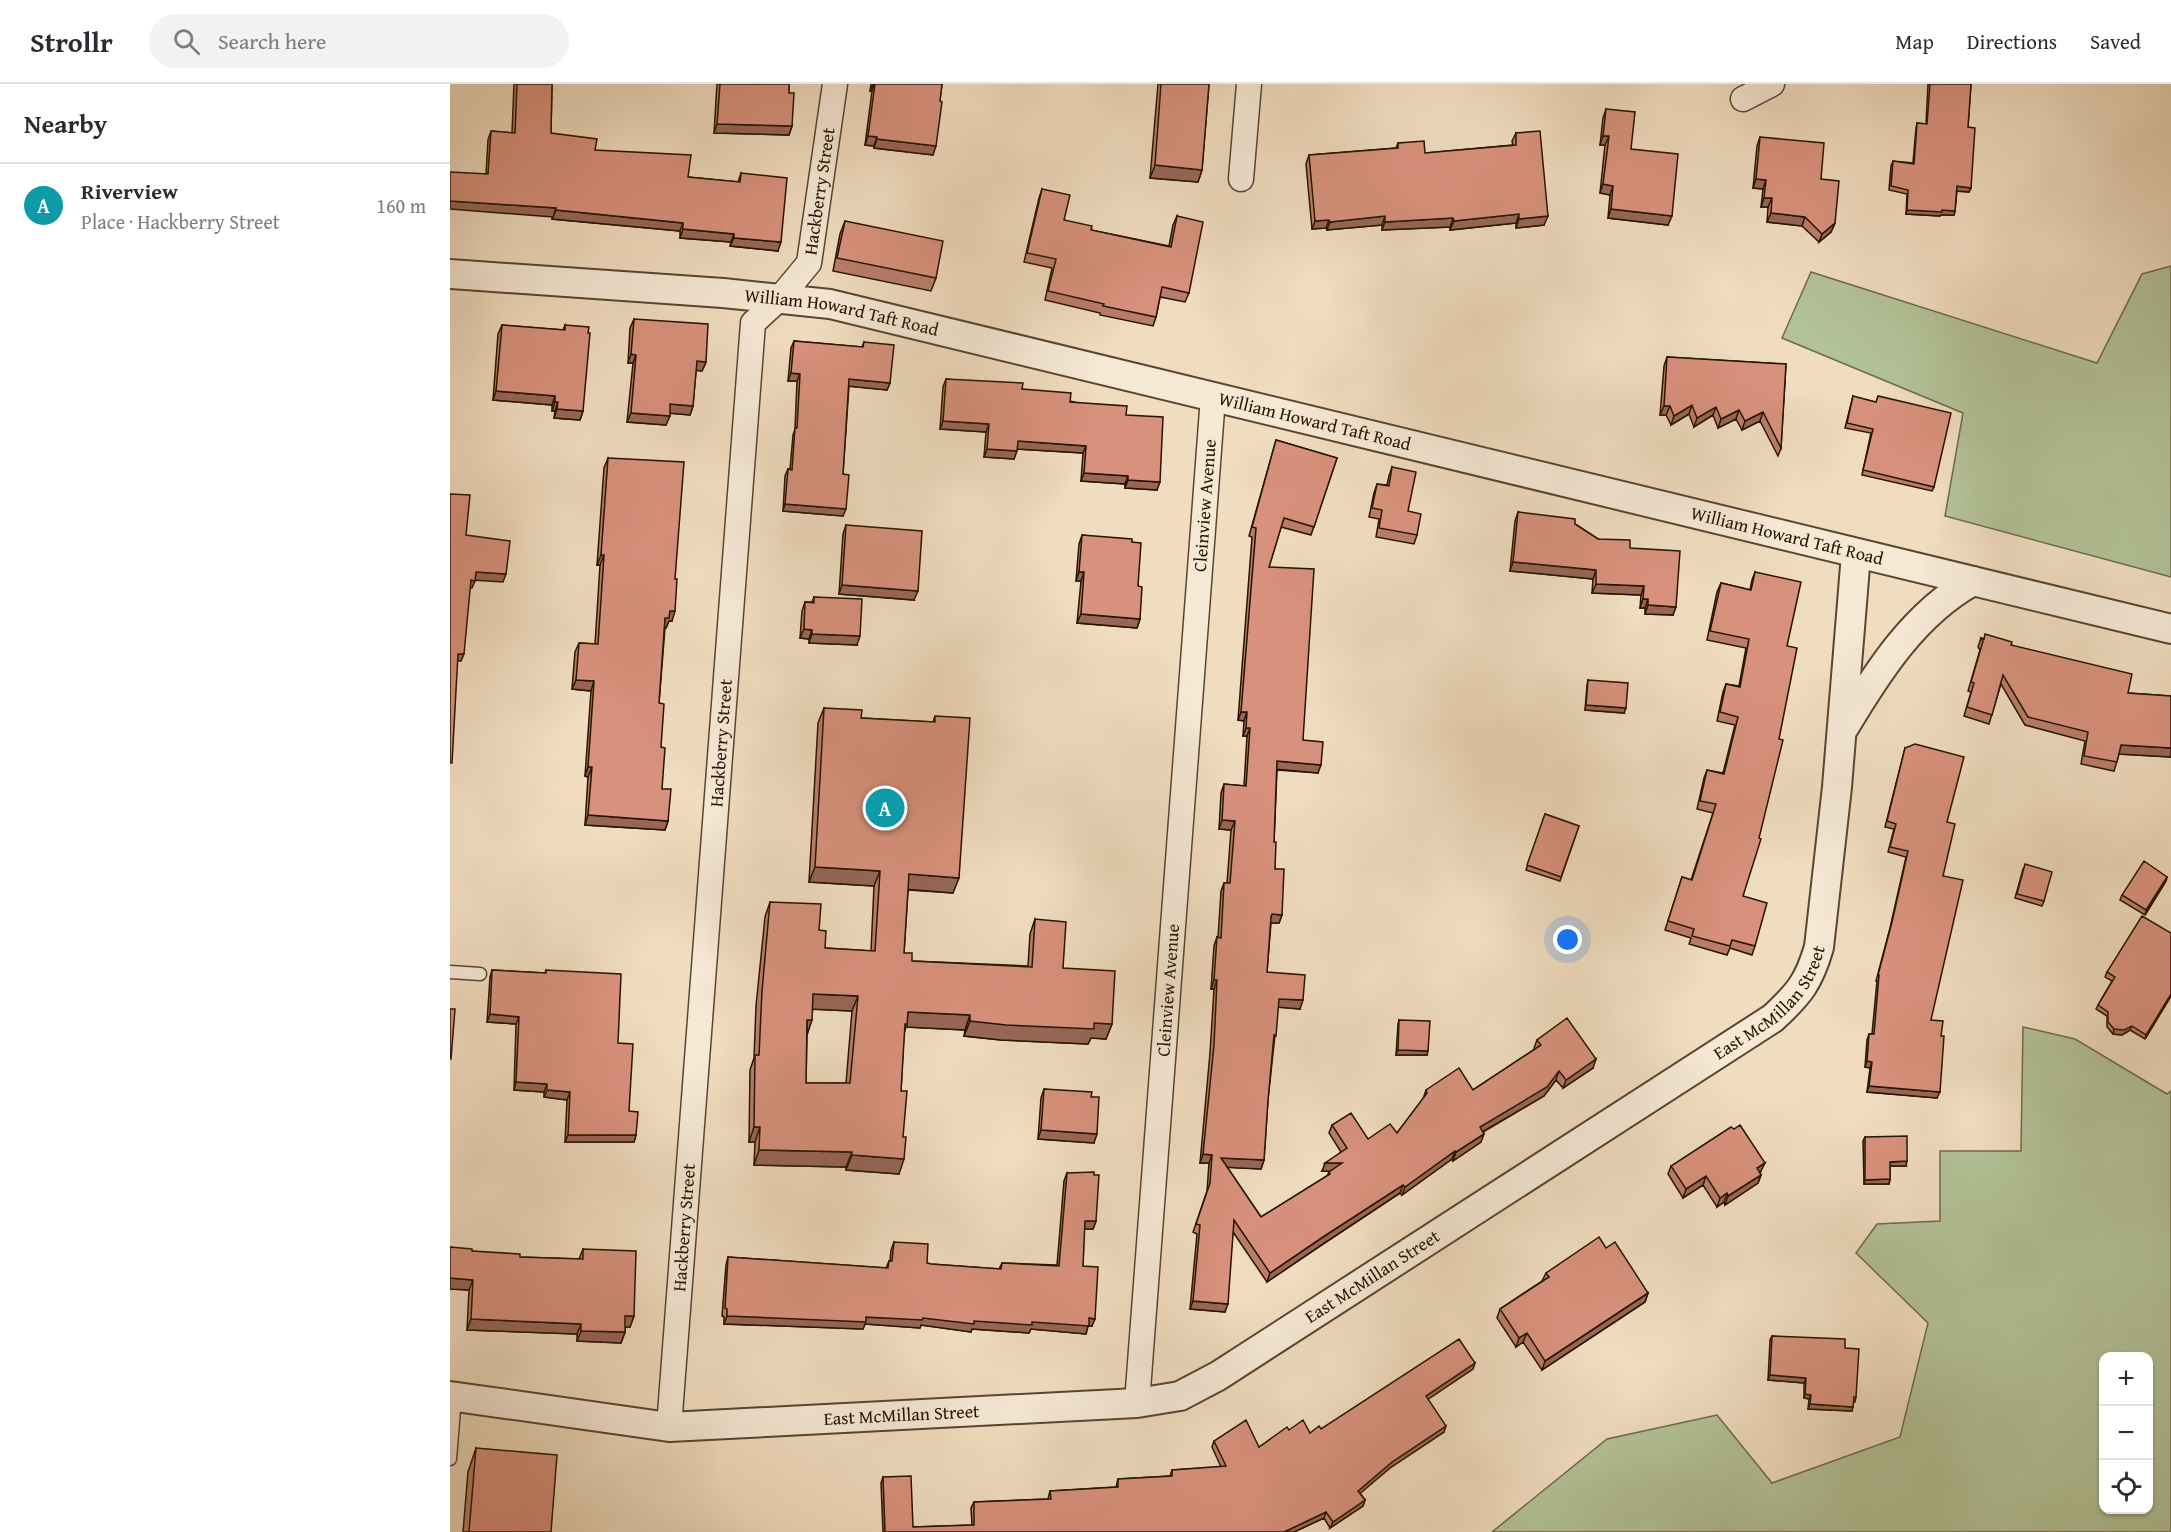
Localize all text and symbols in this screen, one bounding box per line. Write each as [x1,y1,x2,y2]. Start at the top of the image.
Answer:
search box [149,14,569,68]
text: Strollr [30,21,113,62]
icon: search [170,25,203,58]
text: Search here [218,25,326,57]
text: Map [1895,26,1934,57]
text: Directions [1967,26,2057,57]
text: Saved [2090,26,2141,57]
text: Nearby [24,104,107,143]
street label: Hackberry Street [796,125,842,257]
text: Riverview [81,175,178,207]
text: A [37,191,50,220]
text: 160 m [376,191,426,220]
text: Place · Hackberry Street [81,207,280,236]
street label: William Howard Taft Road [743,281,942,343]
street label: William Howard Taft Road [1216,385,1414,457]
street label: Cleinview Avenue [1186,438,1223,573]
street label: William Howard Taft Road [1688,499,1887,572]
street label: Hackberry Street [702,677,739,808]
pin: A [866,786,904,830]
street label: Cleinview Avenue [1149,923,1186,1058]
your location [1553,925,1582,954]
street label: East McMillan Street [1708,941,1832,1066]
street label: Hackberry Street [665,1162,702,1293]
street label: East McMillan Street [1299,1222,1445,1330]
map controls [2099,1352,2153,1514]
button: + [2099,1352,2153,1406]
street label: East McMillan Street [823,1397,981,1432]
button: − [2099,1406,2153,1460]
button: locate [2099,1460,2153,1514]

